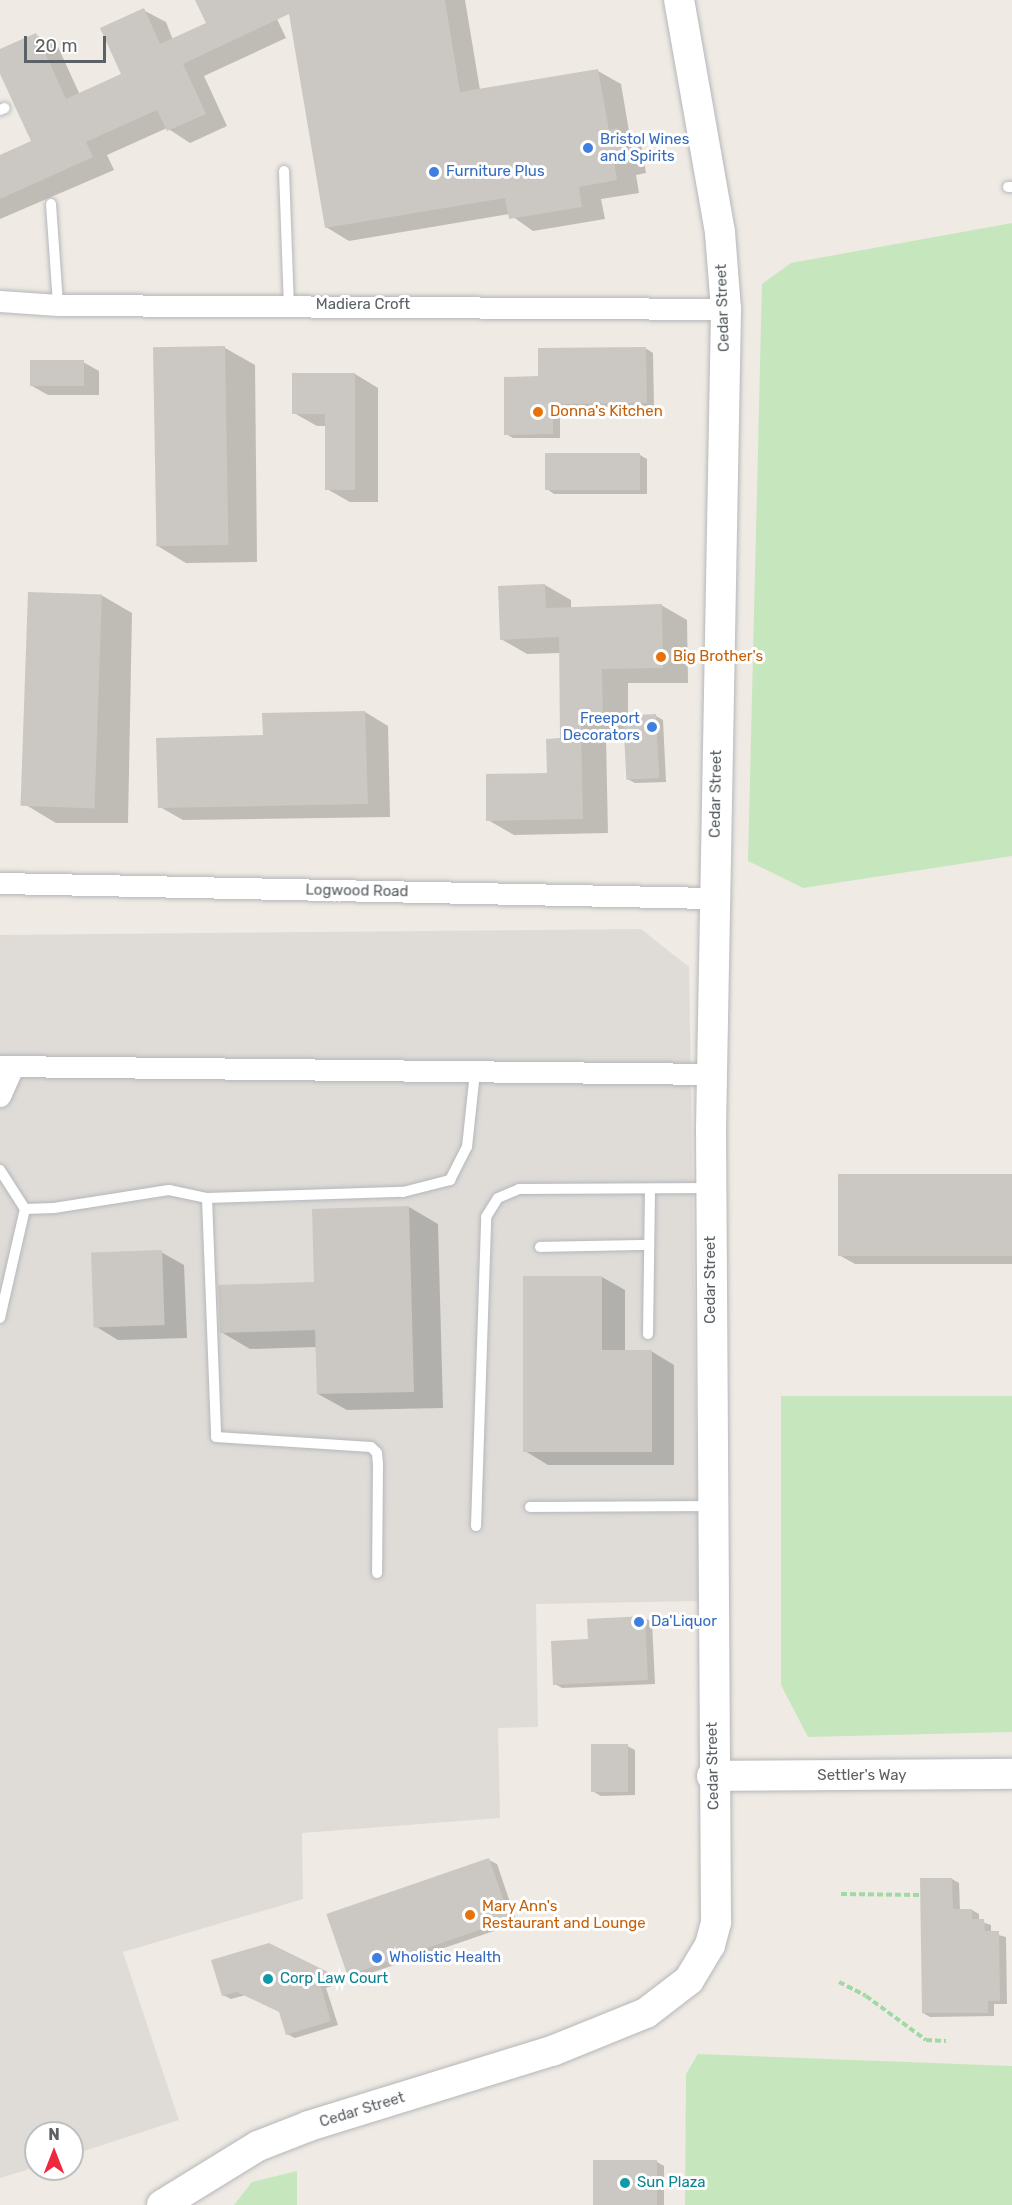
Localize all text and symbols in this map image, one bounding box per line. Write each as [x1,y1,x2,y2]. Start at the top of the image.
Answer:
scale bar [27,24,110,62]
text: 20 m [35,35,77,57]
place label: Bristol Wines and Spirits [600,130,690,165]
marker: Bristol Wines and Spirits [581,141,595,155]
place label: Furniture Plus [446,163,545,181]
marker: Furniture Plus [427,165,441,179]
street label: Cedar Street [712,264,734,352]
street label: Madiera Croft [316,296,410,314]
place label: Donna's Kitchen [550,403,663,421]
marker: Donna's Kitchen [531,405,545,419]
place label: Big Brother's [673,648,763,666]
marker: Big Brother's [654,650,668,664]
place label: Freeport Decorators [563,709,640,744]
marker: Freeport Decorators [645,720,659,734]
street label: Cedar Street [706,750,726,838]
street label: Logwood Road [305,881,409,901]
street label: Cedar Street [702,1236,720,1324]
place label: Da'Liquor [651,1613,717,1631]
marker: Da'Liquor [632,1615,646,1629]
street label: Cedar Street [703,1722,723,1810]
street label: Settler's Way [817,1767,907,1785]
place label: Mary Ann's Restaurant and Lounge [482,1897,646,1932]
marker: Mary Ann's Restaurant and Lounge [463,1908,477,1922]
place label: Wholistic Health [389,1949,501,1967]
marker: Wholistic Health [370,1951,384,1965]
place label: Corp Law Court [280,1970,389,1988]
marker: Corp Law Court [261,1972,275,1986]
street label: Cedar Street [317,2088,407,2132]
north arrow [24,2121,84,2181]
text: N [48,2125,60,2144]
place label: Sun Plaza [637,2174,706,2192]
marker: Sun Plaza [618,2176,632,2190]

